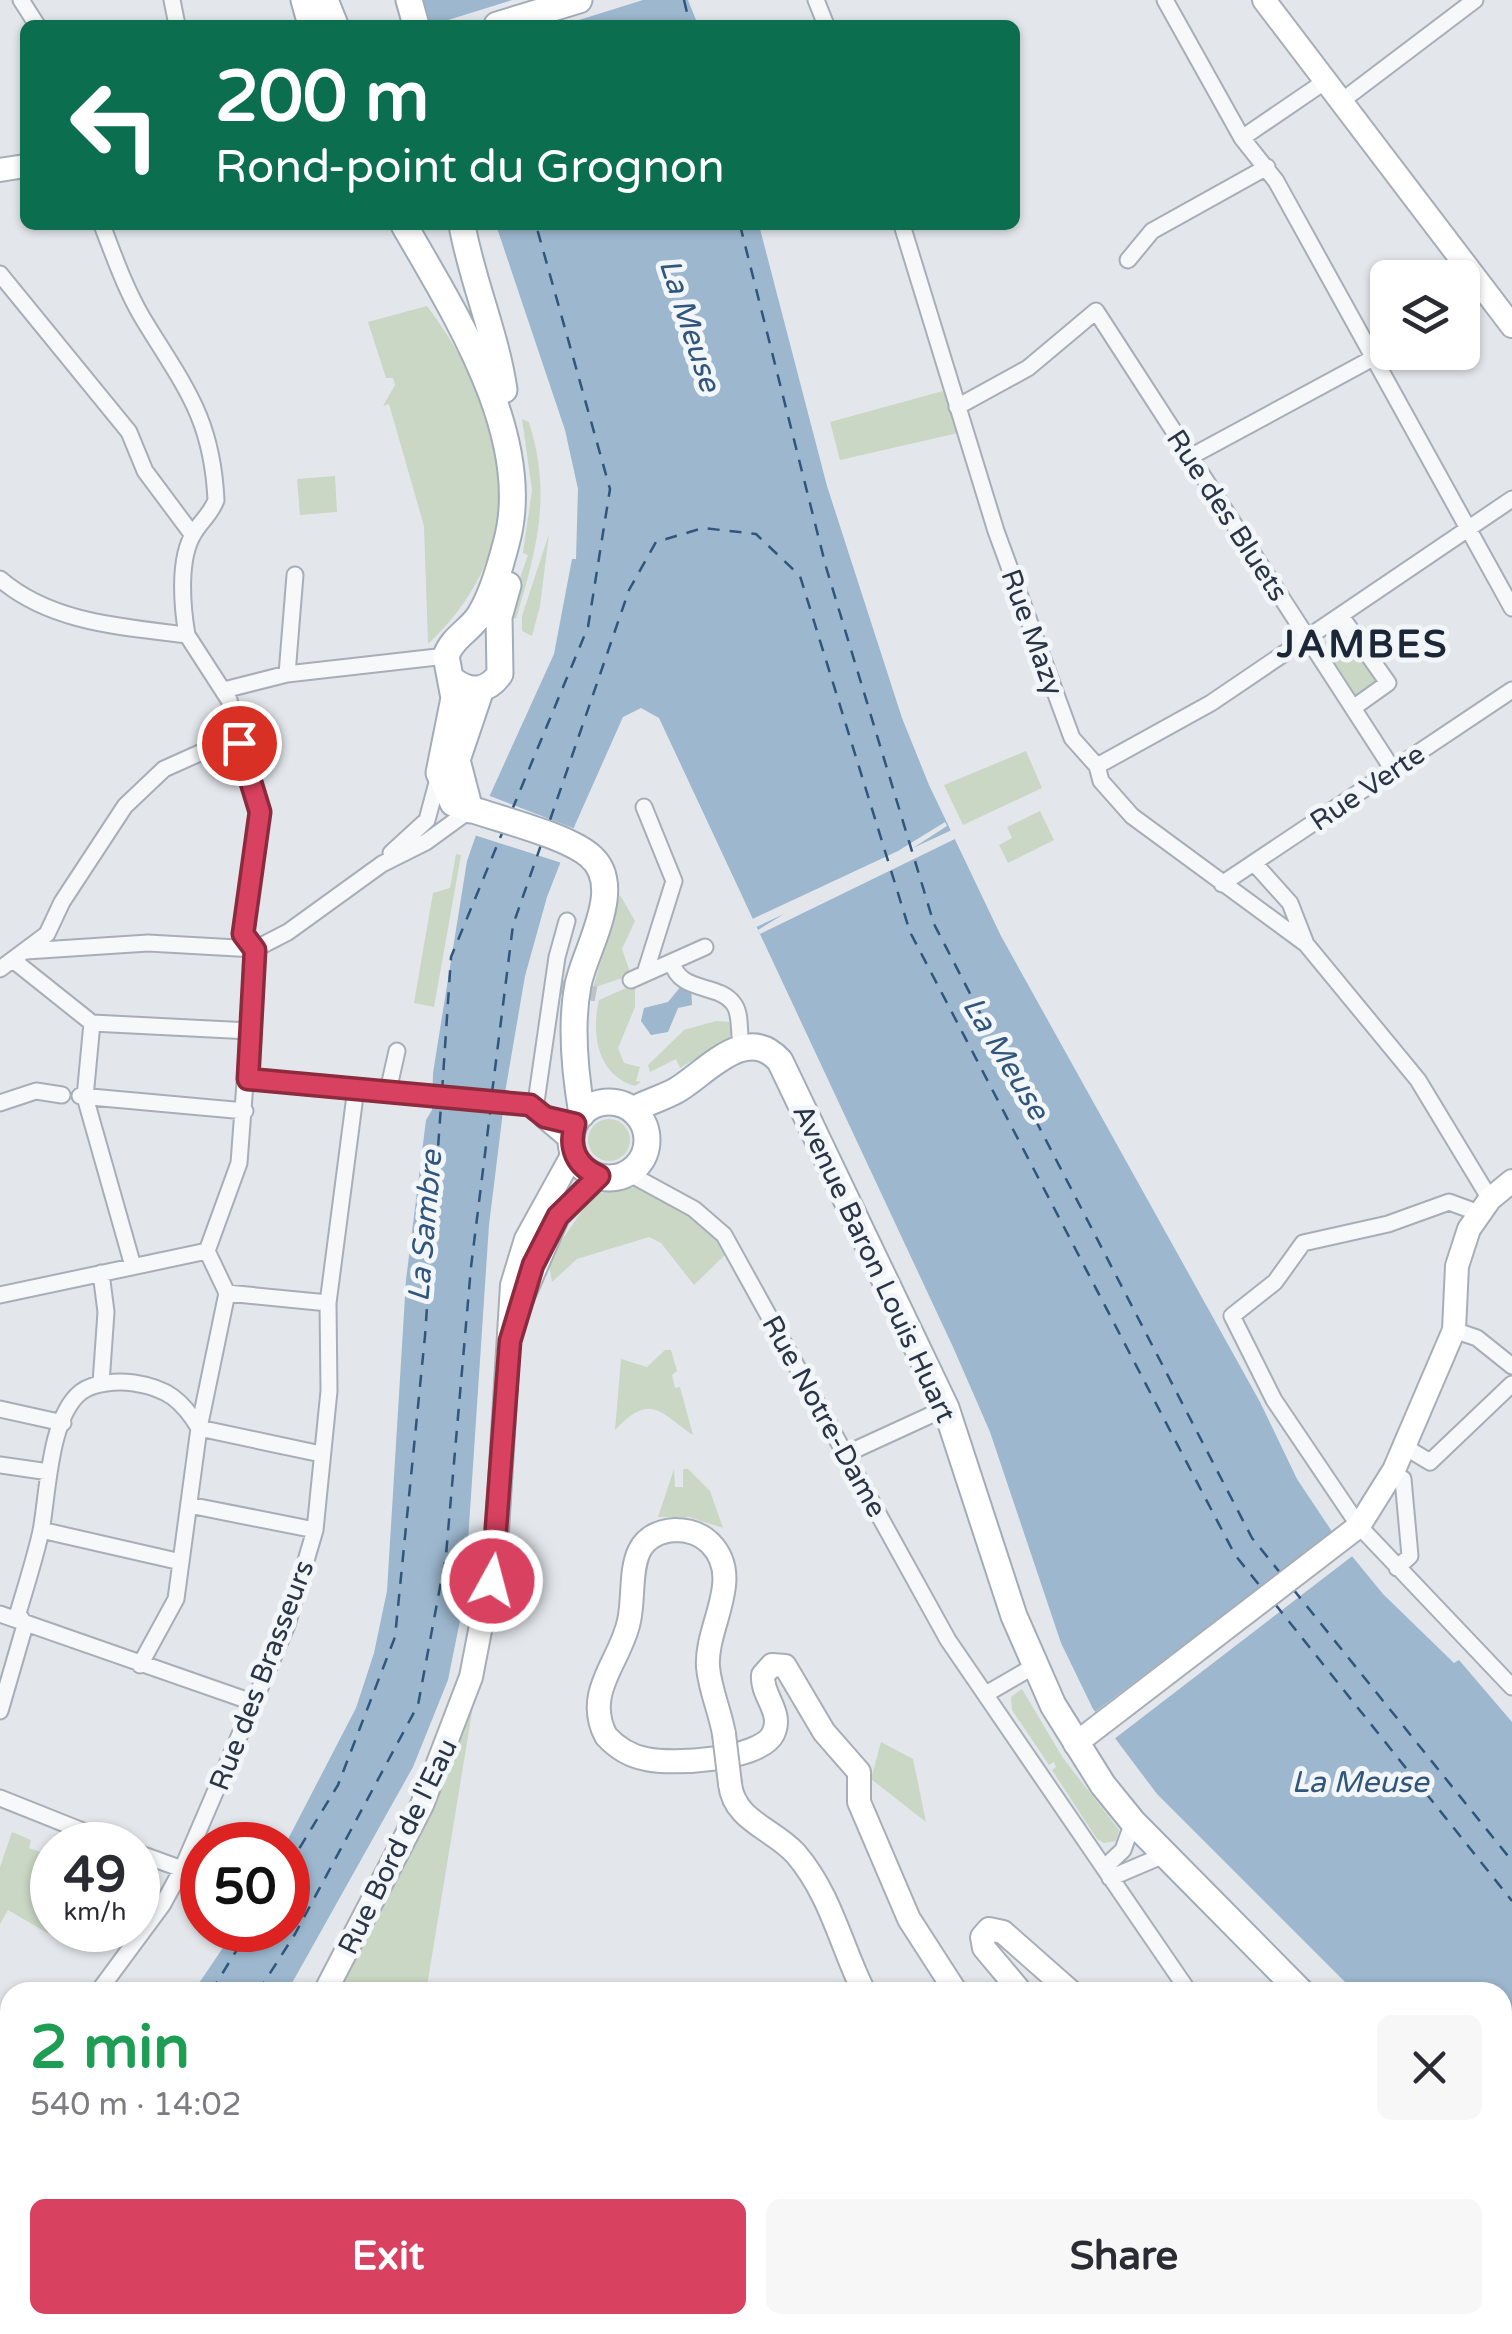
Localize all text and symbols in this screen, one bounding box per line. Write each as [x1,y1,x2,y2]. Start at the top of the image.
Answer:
text: 200 m [215,56,429,140]
icon: left [50,60,180,190]
text: Rond-point du Grognon [215,141,725,195]
water label: La Meuse [651,254,729,398]
map controls [1370,260,1480,370]
button: layers [1370,260,1480,370]
street label: Rue des Bluets [1159,423,1295,608]
street label: Rue Mazy [994,565,1071,700]
district label: JAMBES [1276,622,1449,668]
pin [197,701,282,786]
icon: arrive [212,716,267,771]
street label: Rue Verte [1304,737,1431,839]
water label: La Meuse [954,990,1058,1128]
street label: Avenue Baron Louis Huart [785,1099,963,1428]
water label: La Sambre [400,1147,451,1303]
street label: Rue Notre-Dame [755,1310,894,1523]
position arrow [440,1529,544,1633]
street label: Rue des Brasseurs [202,1555,322,1795]
street label: Rue Bord de l'Eau [331,1733,465,1960]
water label: La Meuse [1291,1764,1431,1801]
speed limit sign: 50 [180,1822,310,1952]
text: 49 [64,1845,126,1905]
text: km/h [64,1897,126,1927]
text: 2 min [30,2012,190,2084]
button: close [1377,2015,1482,2120]
text: 540 m · 14:02 [30,2086,242,2124]
button: Exit [30,2199,746,2314]
button: Share [766,2199,1482,2314]

